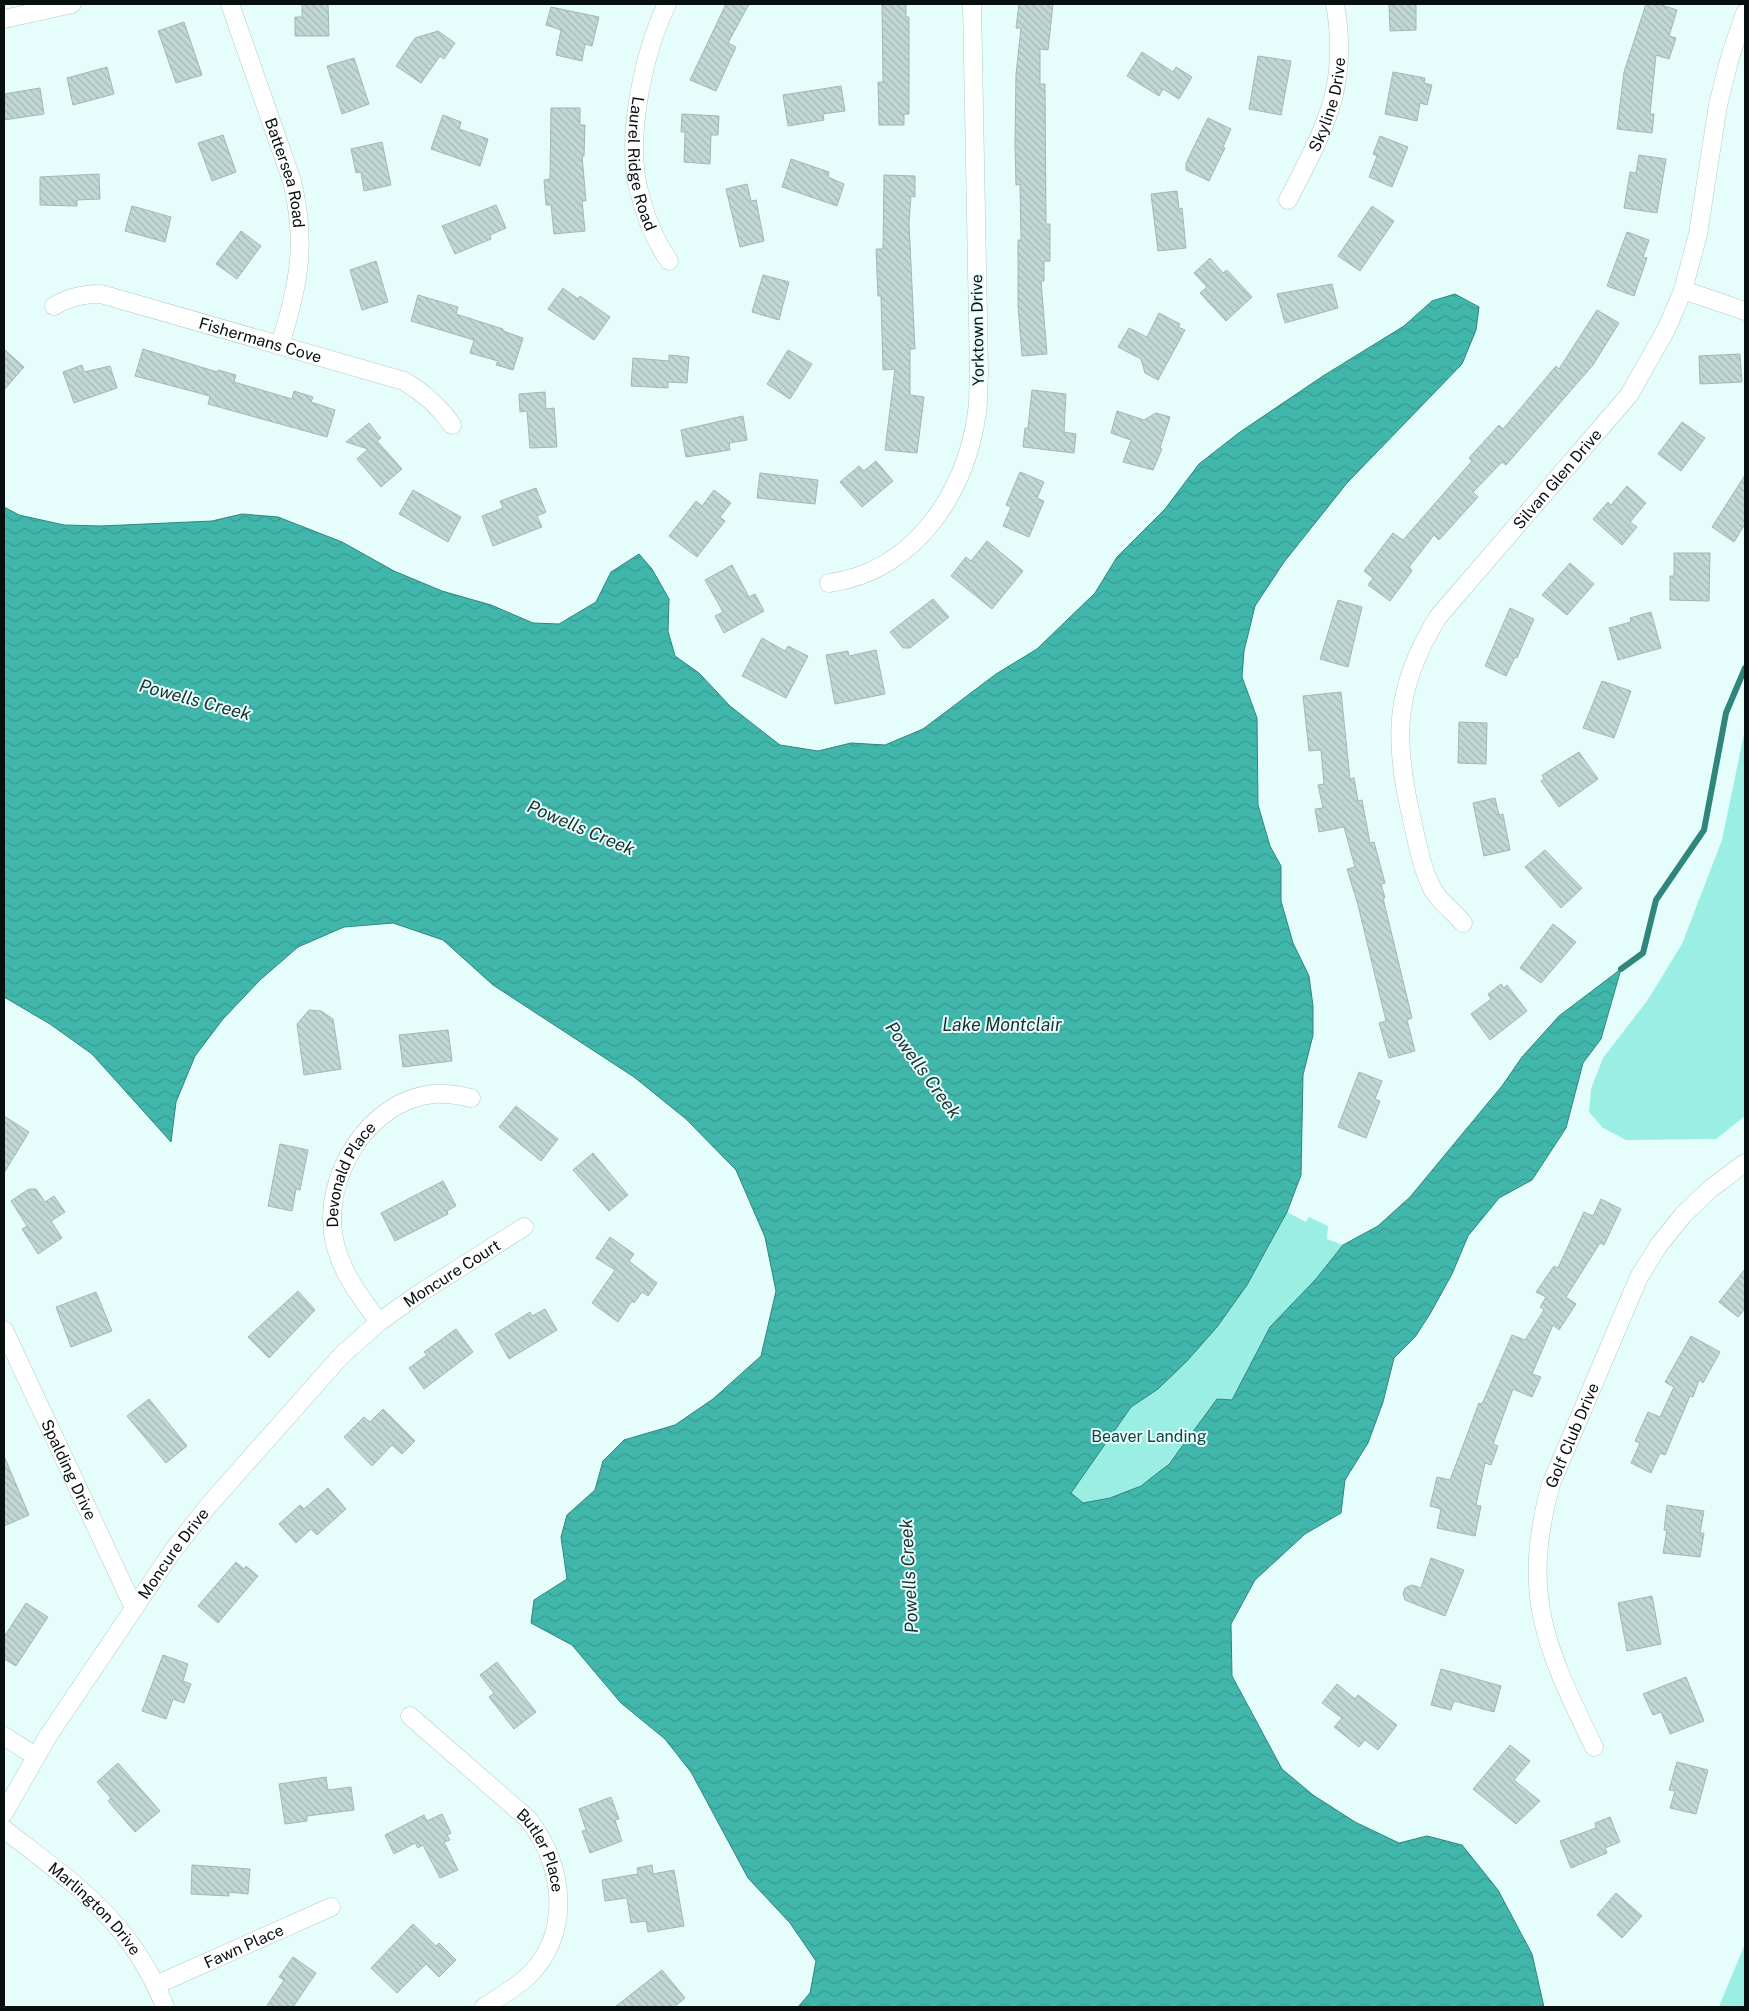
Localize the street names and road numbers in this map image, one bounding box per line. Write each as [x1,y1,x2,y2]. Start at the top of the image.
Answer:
street label: Skyline Drive [1305,57,1349,155]
street label: Laurel Ridge Road [624,95,660,234]
street label: Battersea Road [261,115,308,229]
street label: Yorktown Drive [967,274,988,386]
street label: Fishermans Cove [197,314,324,367]
street label: Silvan Glen Drive [1509,425,1606,533]
street label: Devonald Place [323,1118,380,1228]
street label: Moncure Court [400,1236,504,1312]
street label: Golf Club Drive [1542,1380,1603,1491]
street label: Spalding Drive [37,1416,100,1523]
street label: Moncure Drive [134,1504,213,1603]
street label: Butler Place [513,1805,567,1893]
street label: Marlington Drive [44,1858,145,1959]
street label: Fawn Place [201,1920,287,1972]

